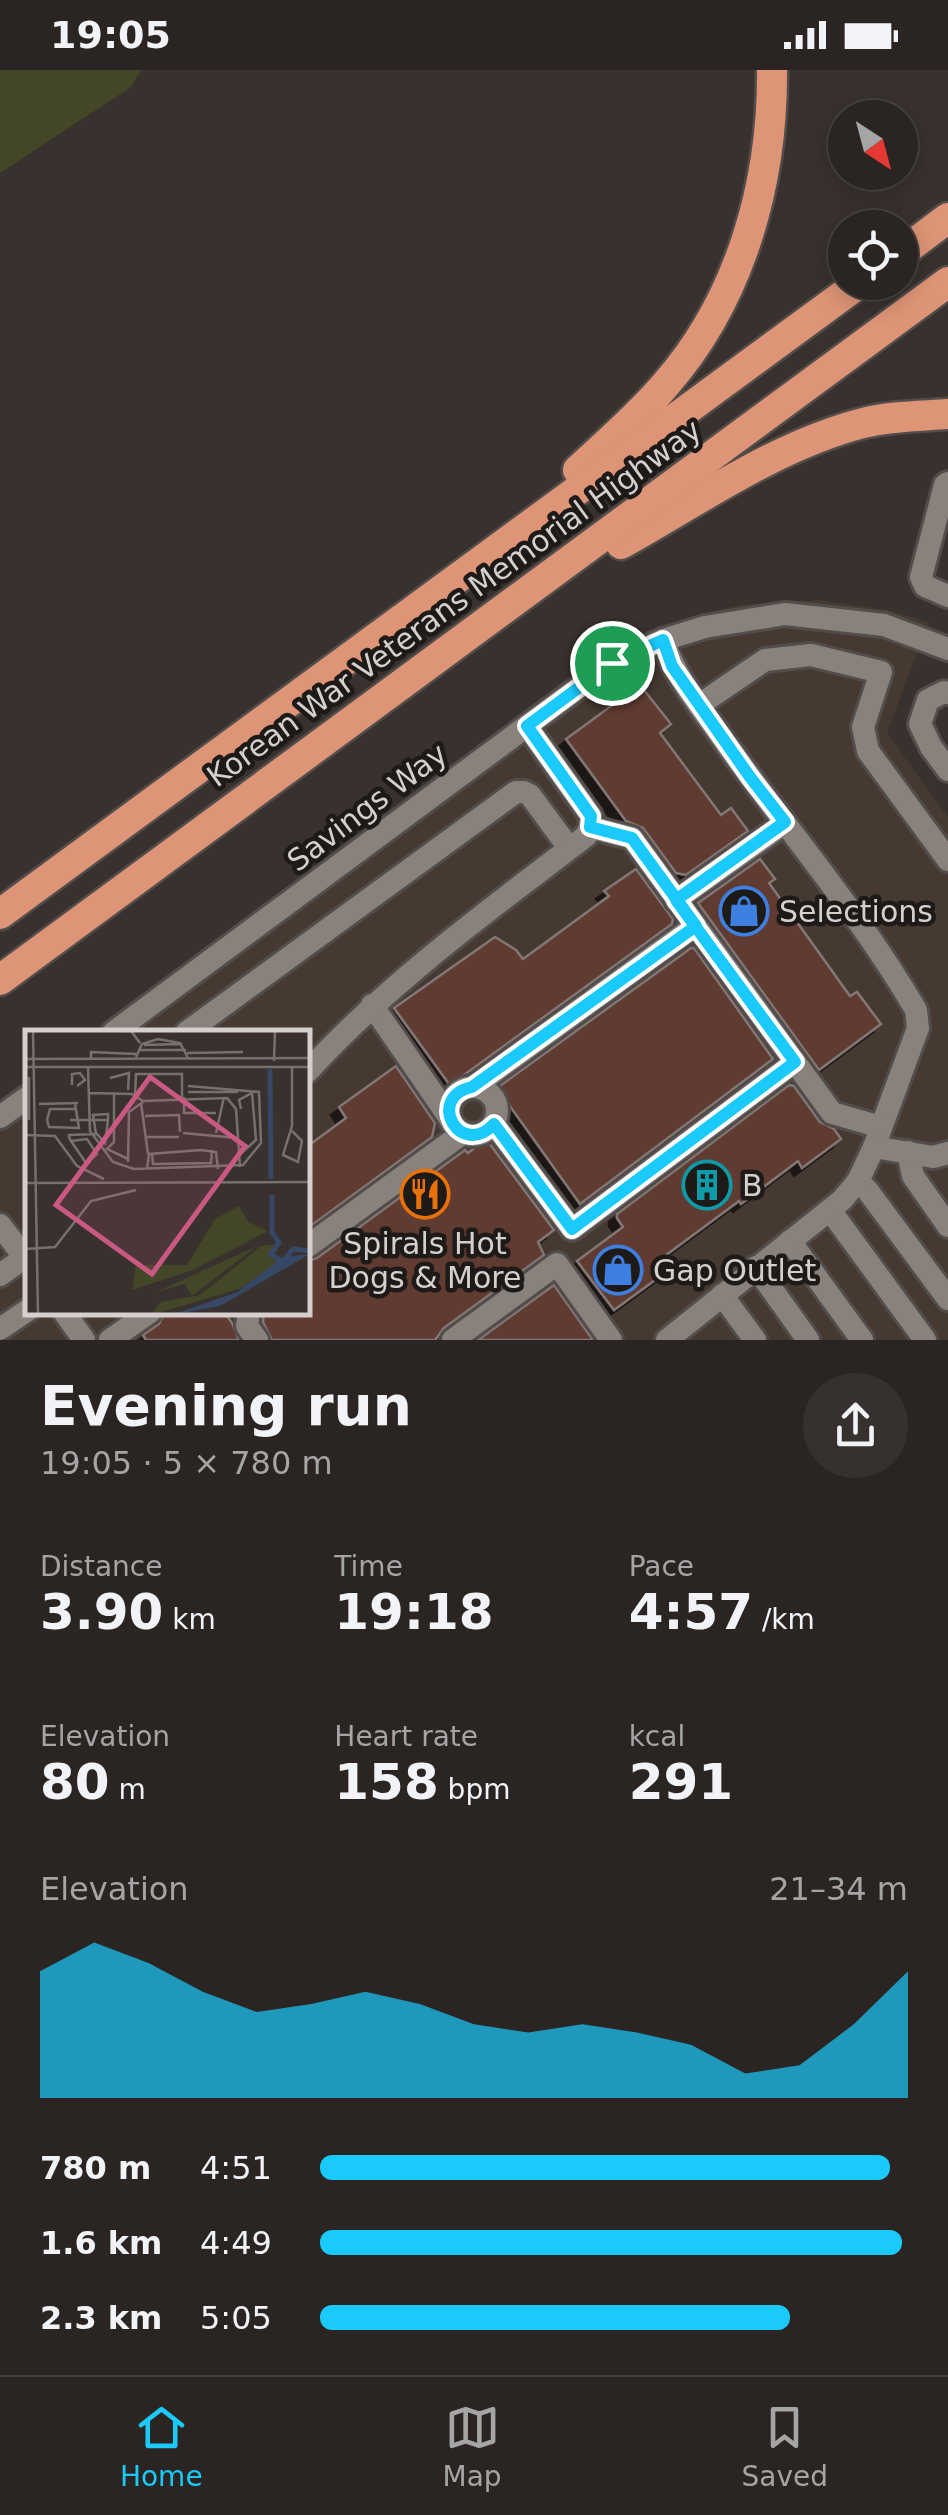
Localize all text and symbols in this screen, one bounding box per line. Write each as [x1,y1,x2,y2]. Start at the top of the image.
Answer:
text: 19:05 [50,13,171,57]
north arrow [828,100,918,190]
map controls [828,100,918,300]
button: locate [828,210,918,300]
street label: Korean War Veterans Memorial Highway [200,412,708,794]
pin [570,621,655,706]
icon: arrive [585,636,640,691]
street label: Savings Way [280,736,454,878]
shop icon: Selections [718,885,770,937]
place label: Selections [779,894,933,929]
inset map [25,1030,310,1315]
building icon: B [681,1159,733,1211]
restaurant icon: Spirals Hot Dogs & More [399,1168,451,1220]
place label: B [742,1168,763,1203]
place label: Spirals Hot Dogs & More [329,1226,521,1295]
shop icon: Gap Outlet [592,1244,644,1296]
place label: Gap Outlet [653,1253,816,1288]
button: share [803,1373,908,1478]
text: Evening run [40,1374,412,1438]
text: 19:05 · 5 × 780 m [40,1444,333,1482]
text: Distance [40,1550,162,1583]
text: Time [334,1550,403,1583]
text: Pace [629,1550,694,1583]
text: 3.90 [40,1583,163,1641]
text: 19:18 [334,1583,493,1641]
text: 4:57 [629,1583,753,1641]
text: km [163,1603,216,1636]
text: /km [753,1603,815,1636]
text: Elevation [40,1720,170,1753]
text: Heart rate [334,1720,478,1753]
text: kcal [629,1720,685,1753]
text: 80 [40,1753,110,1811]
text: 158 [334,1753,439,1811]
text: 291 [629,1753,733,1811]
text: m [110,1773,146,1806]
text: bpm [439,1773,510,1806]
text: Elevation [40,1870,189,1908]
text: 21–34 m [769,1870,908,1908]
text: 780 m [40,2149,151,2187]
text: 4:51 [200,2149,272,2187]
text: 1.6 km [40,2224,162,2262]
text: 4:49 [200,2224,272,2262]
text: 2.3 km [40,2299,162,2337]
text: 5:05 [200,2299,272,2337]
tab: Home [120,2400,203,2493]
tab: Map [443,2400,502,2493]
tab: Saved [742,2400,828,2493]

